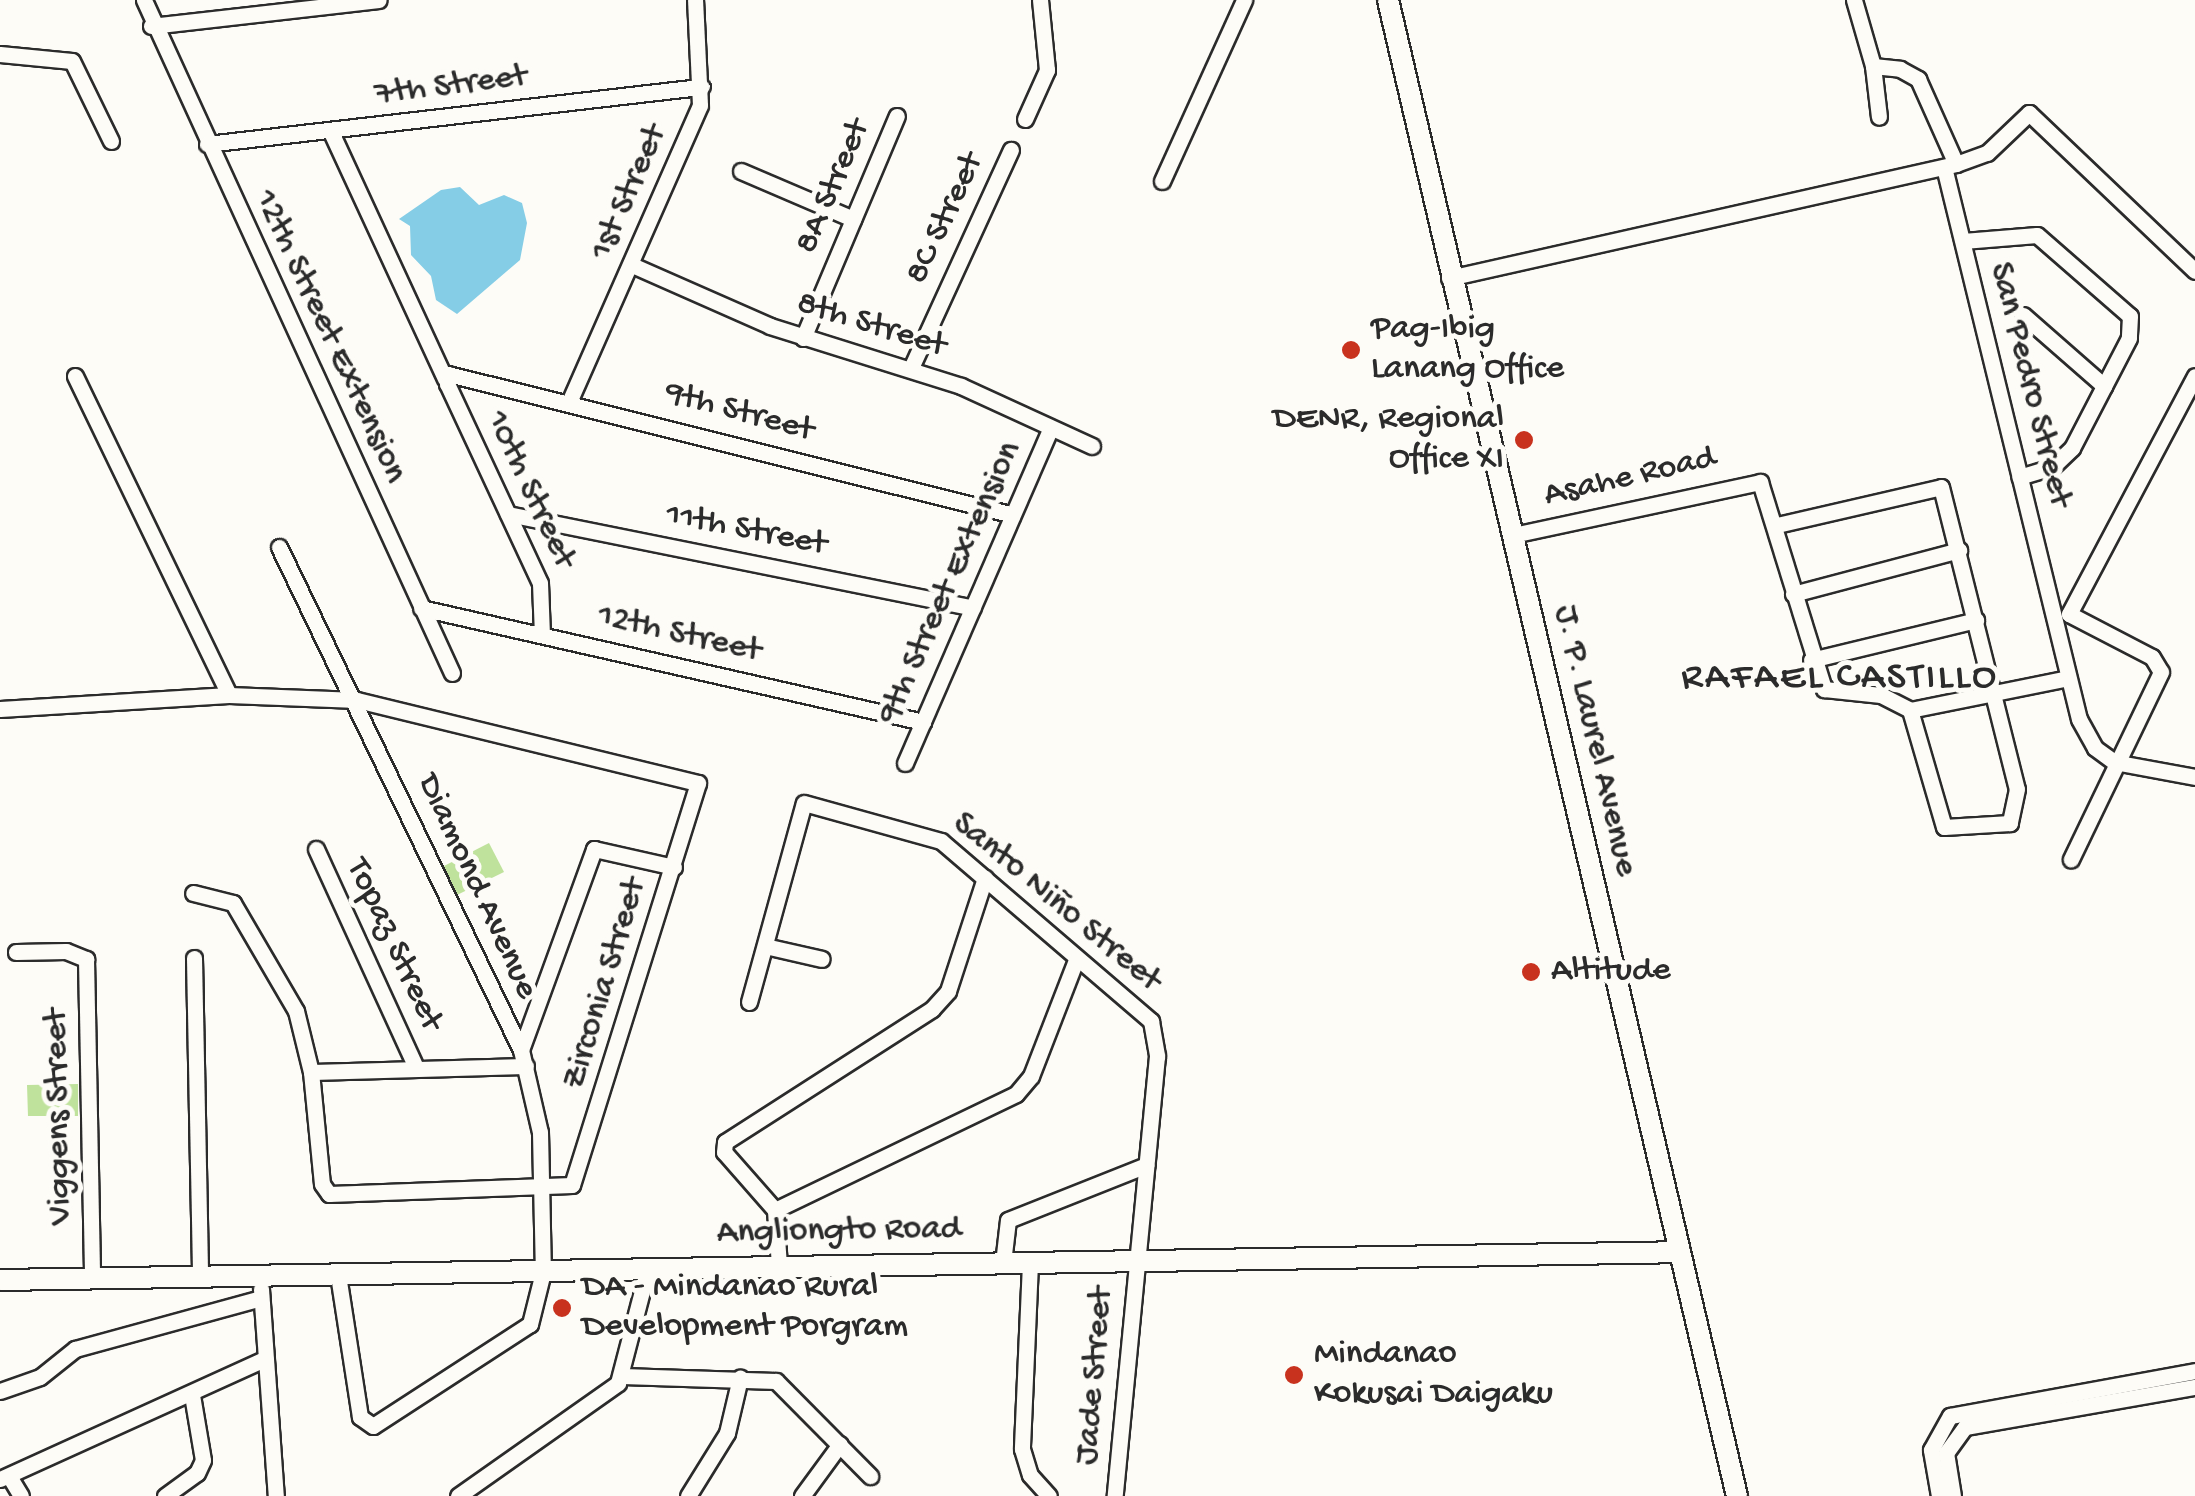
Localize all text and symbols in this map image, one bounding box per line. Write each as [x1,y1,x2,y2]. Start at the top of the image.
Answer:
street label: 7th Street [373,57,529,117]
street label: 8A Street [787,114,881,260]
street label: 1st Street [582,119,678,267]
street label: 8C Street [897,147,995,291]
street label: 12th Street Extension [243,184,415,490]
street label: San Pedro Street [1978,258,2080,512]
street label: 8th Street [791,283,951,369]
place label: Pag-Ibig Lanang Office [1371,309,1564,391]
marker: Pag-Ibig Lanang Office [1340,339,1362,361]
street label: 9th Street [660,373,818,453]
place label: DENR, Regional Office XI [1273,399,1504,481]
street label: 10th Street [474,405,584,575]
marker: DENR, Regional Office XI [1513,429,1535,451]
street label: 9th Street Extension [870,435,1032,731]
street label: Asahe Road [1540,438,1720,518]
street label: 11th Street [662,495,830,567]
street label: 12th Street [593,596,765,674]
street label: J. P. Laurel Avenue [1542,601,1646,881]
district label: RAFAEL CASTILLO [1681,655,1999,703]
street label: Diamond Avenue [406,768,546,1006]
street label: Santo Niño Street [943,803,1169,1003]
street label: Topaz Street [335,852,451,1038]
street label: Zirconia Street [554,874,658,1094]
place label: Altitude [1551,951,1671,993]
marker: Altitude [1520,961,1542,983]
street label: Viggens Street [37,1009,83,1225]
street label: Angliongto Road [716,1209,962,1255]
place label: DA - Mindanao Rural Development Porgram [582,1267,908,1349]
street label: Jade Street [1067,1285,1125,1467]
marker: DA - Mindanao Rural Development Porgram [551,1297,573,1319]
place label: Mindanao Kokusai Daigaku [1314,1334,1553,1416]
marker: Mindanao Kokusai Daigaku [1283,1364,1305,1386]

